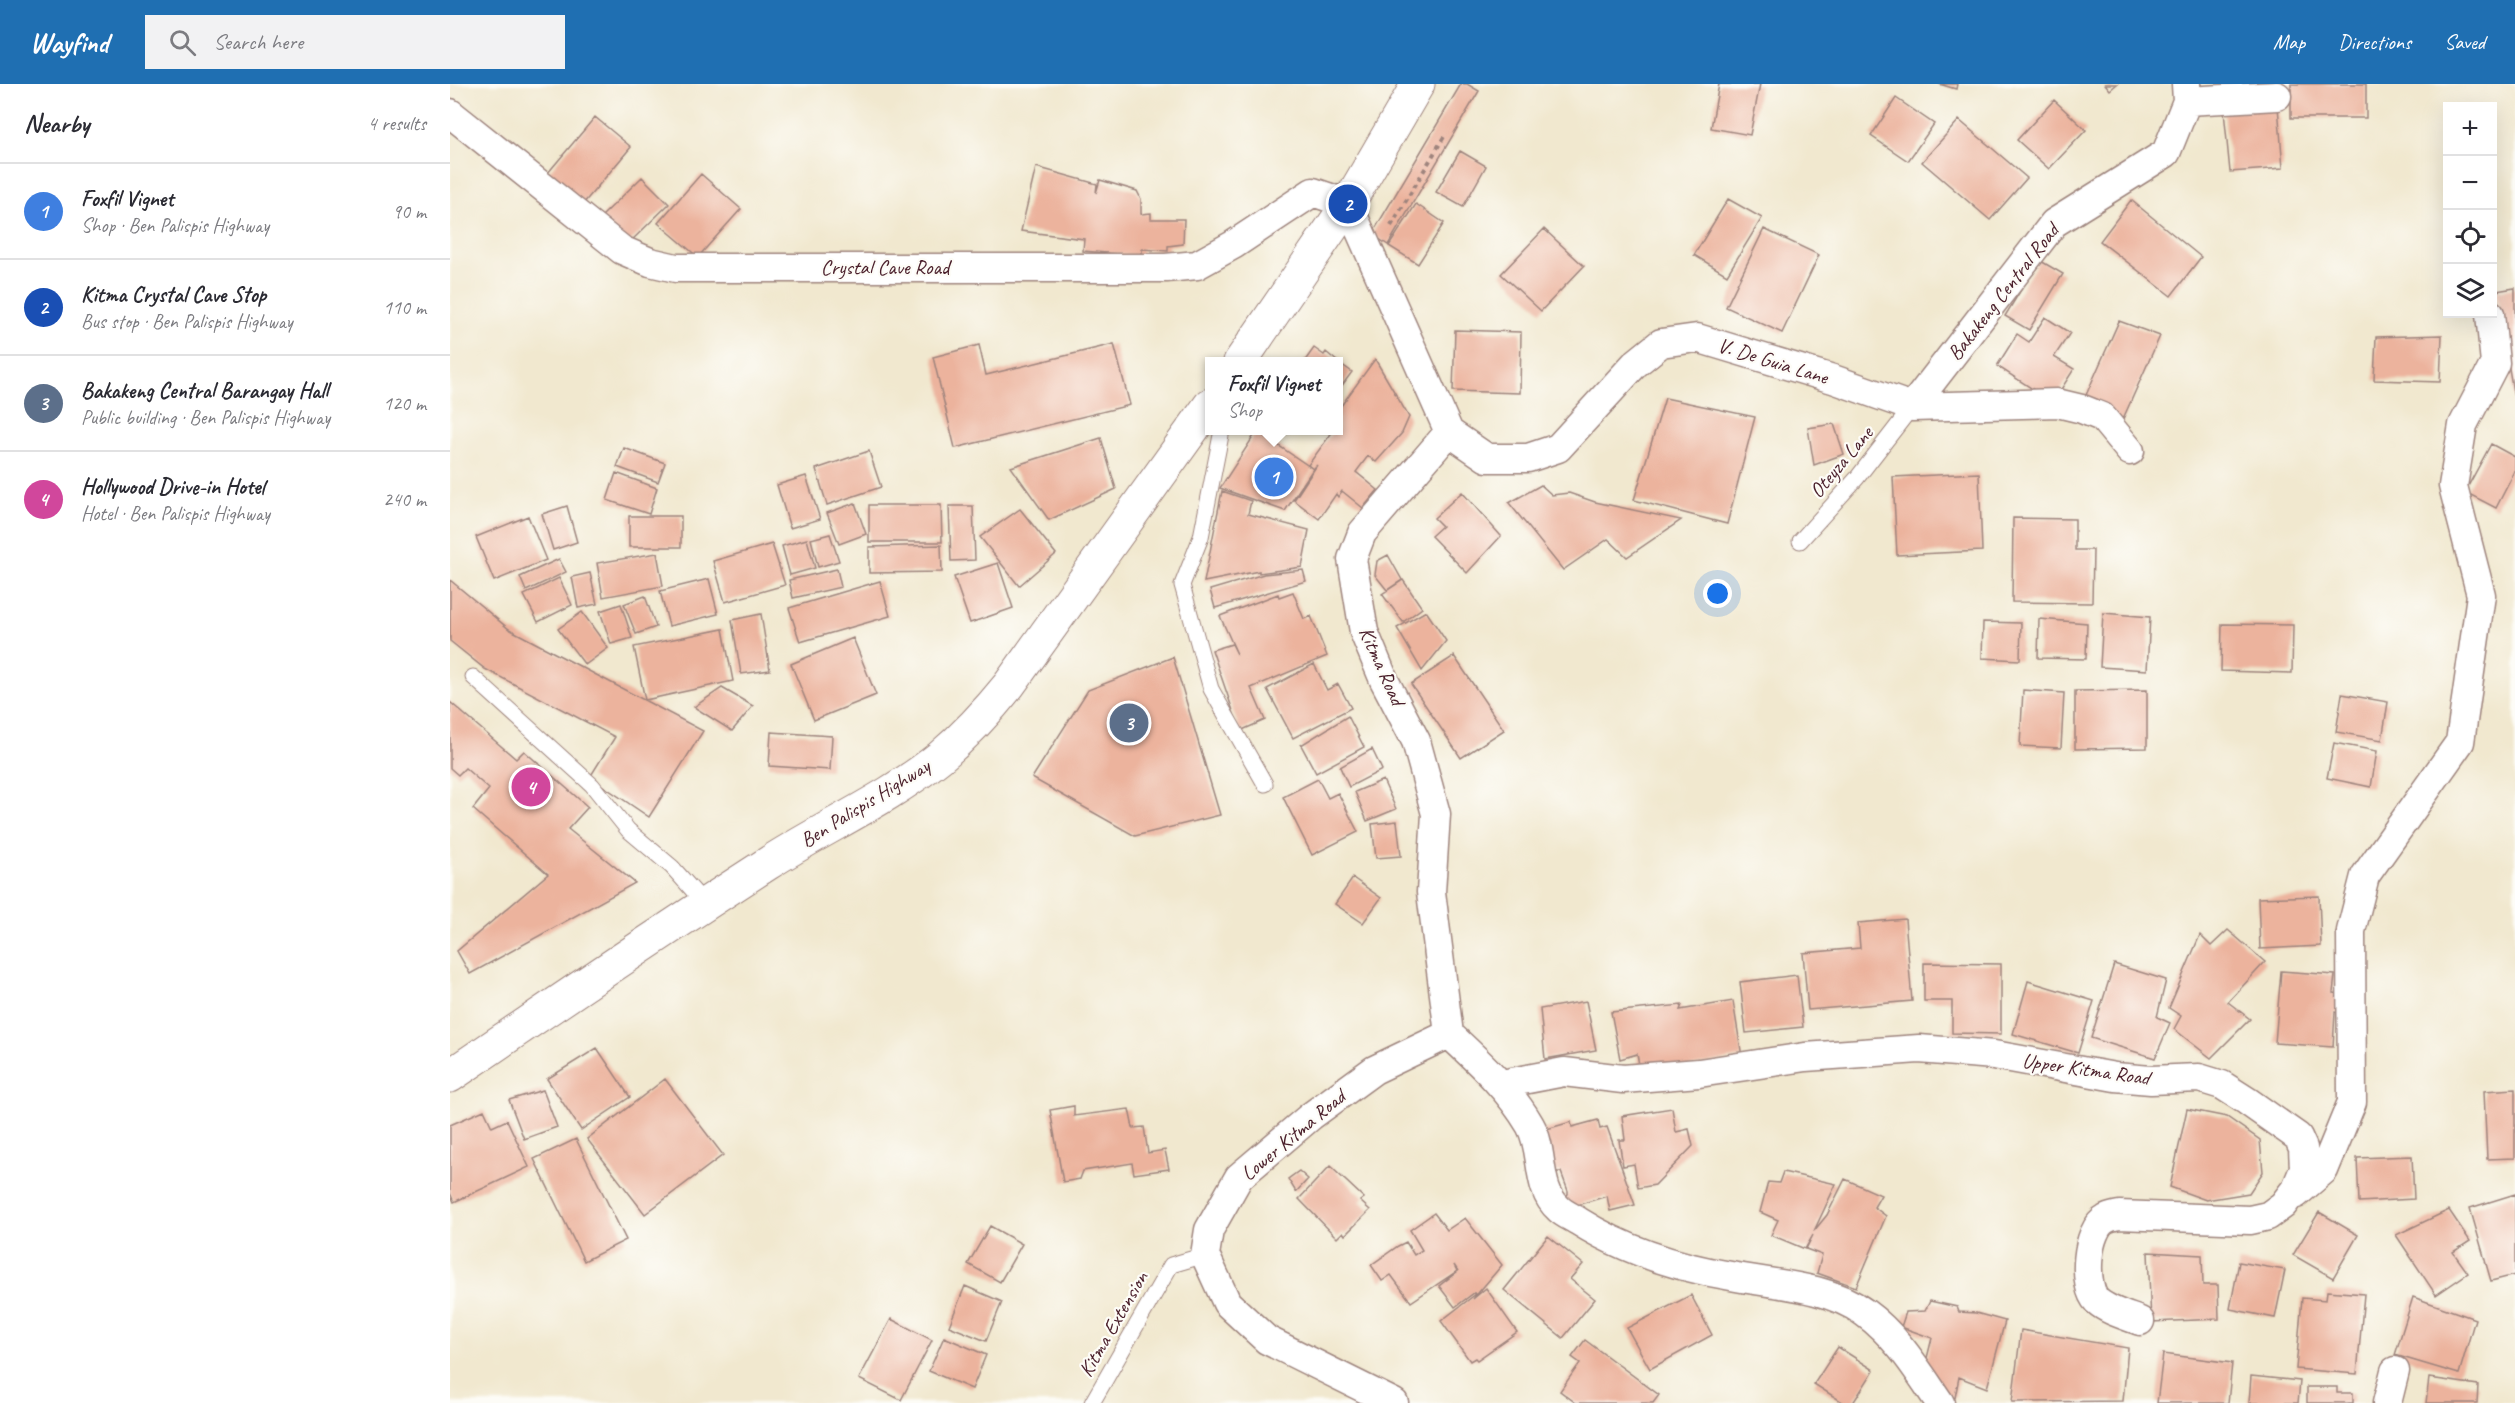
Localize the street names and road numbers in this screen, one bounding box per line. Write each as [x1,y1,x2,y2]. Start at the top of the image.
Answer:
street label: Bakakeng Central Road [1942,216,2066,366]
street label: Crystal Cave Road [821,254,953,280]
street label: V. De Guia Lane [1715,332,1832,390]
street label: Oteyza Lane [1803,419,1880,503]
street label: Kitma Road [1353,623,1412,712]
street label: Ben Palispis Highway [795,752,936,853]
street label: Upper Kitma Road [2021,1047,2154,1091]
street label: Lower Kitma Road [1236,1081,1353,1186]
street label: Kitma Extension [1072,1266,1154,1381]

